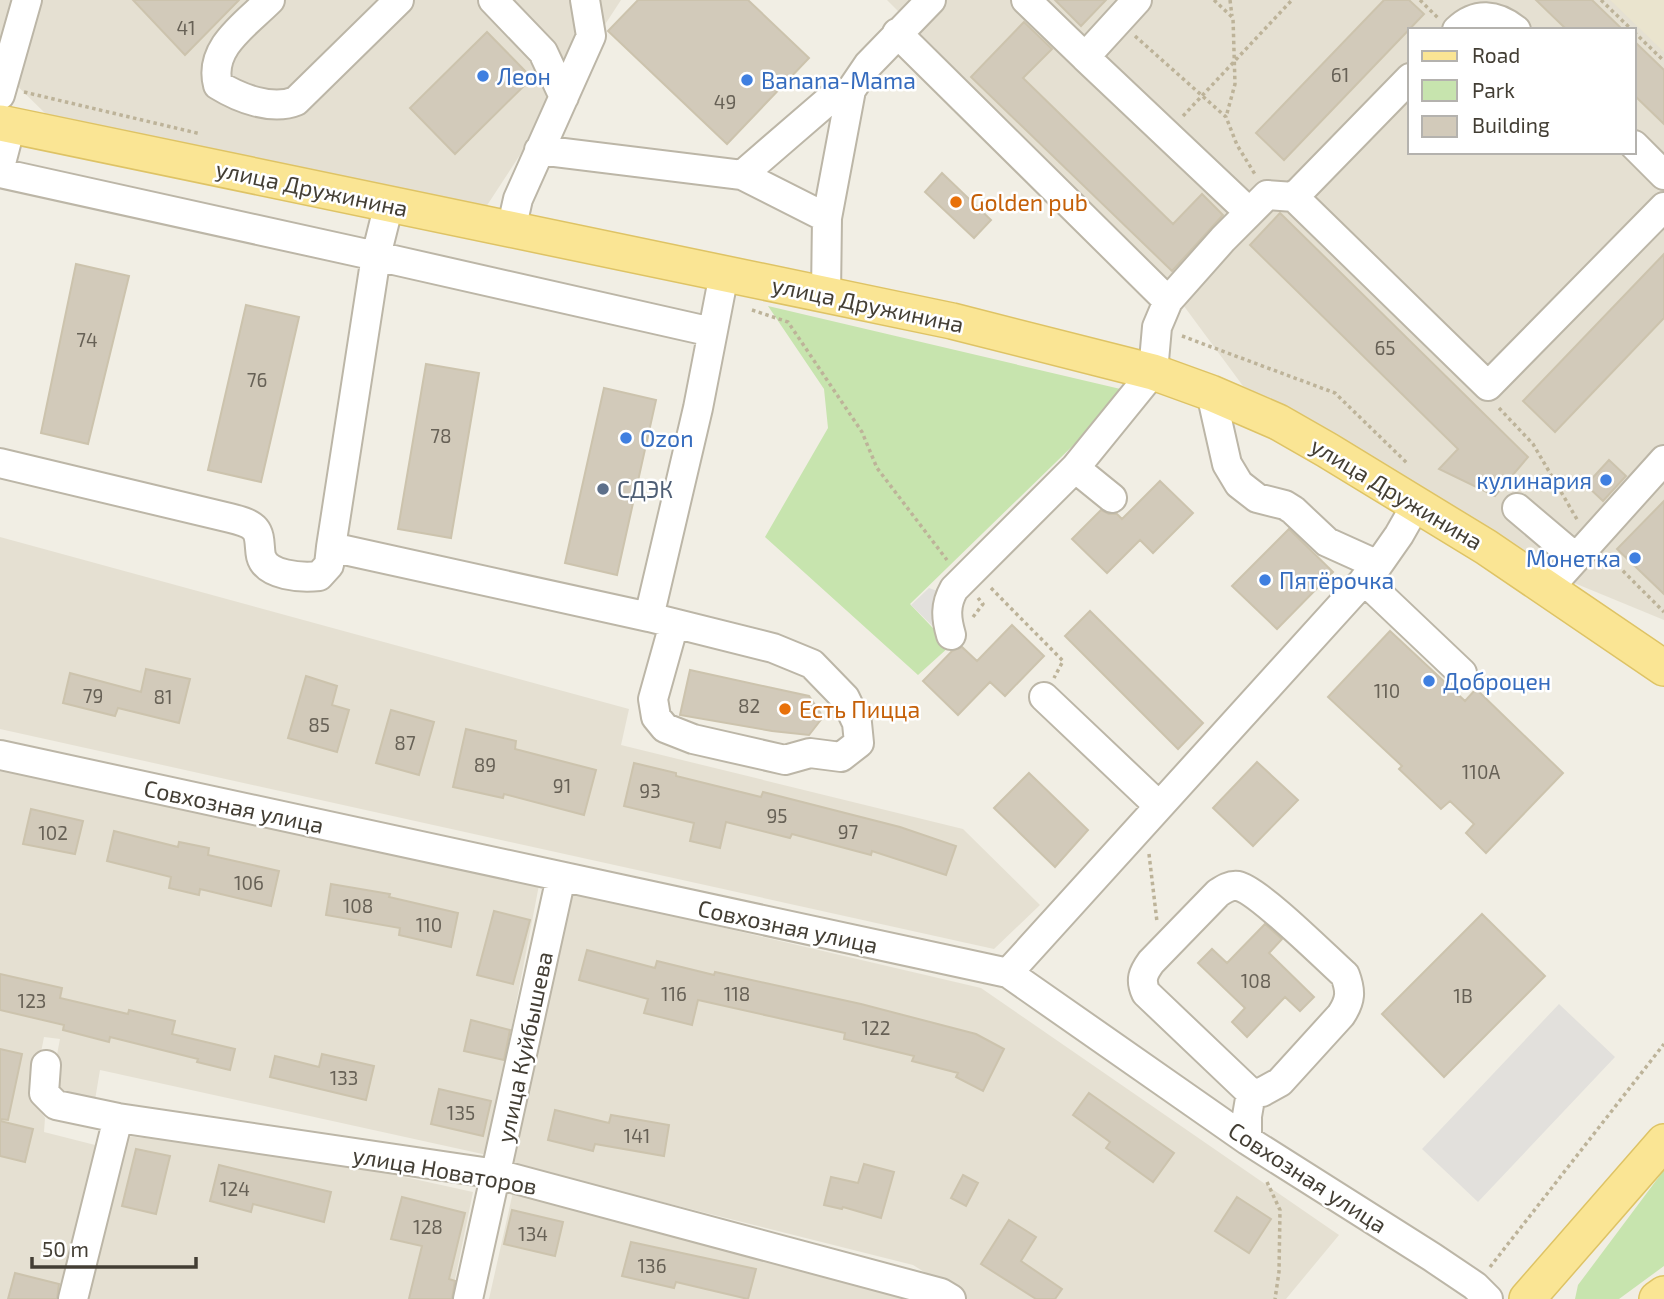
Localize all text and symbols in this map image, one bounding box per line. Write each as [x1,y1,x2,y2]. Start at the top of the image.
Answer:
house number: 41 [176,16,196,39]
legend [1408,28,1636,154]
text: Road [1472,42,1520,67]
place label: Леон [497,62,551,90]
house number: 61 [1331,63,1349,86]
place label: Banana-Mama [761,66,916,94]
marker: Леон [475,68,491,84]
marker: Banana-Mama [739,72,755,88]
text: Park [1472,77,1515,102]
house number: 49 [714,90,736,113]
text: Building [1472,112,1550,137]
street label: улица Дружинина [213,154,411,223]
place label: Golden pub [970,188,1088,216]
marker: Golden pub [948,194,964,210]
street label: улица Дружинина [769,270,967,339]
house number: 74 [76,328,98,351]
house number: 65 [1374,336,1396,359]
house number: 76 [247,368,267,391]
house number: 78 [430,424,452,447]
place label: Ozon [640,424,694,452]
marker: Ozon [618,430,634,446]
street label: улица Дружинина [1305,431,1488,556]
place label: кулинария [1476,466,1592,495]
marker: кулинария [1598,472,1614,488]
place label: СДЭК [617,475,673,503]
marker: СДЭК [595,481,611,497]
place label: Монетка [1526,544,1621,572]
marker: Монетка [1627,550,1643,566]
place label: Пятёрочка [1279,566,1394,594]
marker: Пятёрочка [1257,572,1273,588]
place label: Доброцен [1443,667,1551,695]
marker: Доброцен [1421,673,1437,689]
house number: 110 [1374,679,1400,702]
house number: 79 [83,684,103,707]
house number: 81 [153,685,173,708]
house number: 82 [738,694,760,717]
place label: Есть Пицца [799,695,920,723]
marker: Есть Пицца [777,701,793,717]
house number: 85 [308,713,330,736]
house number: 87 [394,731,416,754]
house number: 89 [474,753,496,776]
house number: 110А [1462,760,1500,783]
street label: Совхозная улица [141,773,326,840]
house number: 91 [553,774,571,797]
house number: 93 [639,779,661,802]
house number: 95 [766,804,788,827]
house number: 97 [838,820,859,843]
house number: 102 [38,821,68,844]
house number: 106 [234,871,264,894]
street label: Совхозная улица [695,893,880,960]
house number: 108 [343,894,373,917]
house number: 110 [416,913,442,936]
street label: улица Куйбышева [490,949,559,1145]
house number: 108 [1241,969,1271,992]
house number: 116 [661,982,687,1005]
house number: 118 [724,982,750,1005]
house number: 1В [1453,984,1473,1007]
house number: 123 [18,989,46,1012]
house number: 122 [862,1016,890,1039]
house number: 133 [330,1066,358,1089]
house number: 135 [447,1101,475,1124]
street label: Совхозная улица [1223,1115,1392,1239]
house number: 141 [624,1124,650,1147]
street label: улица Новаторов [350,1140,539,1201]
house number: 124 [220,1177,250,1200]
house number: 128 [413,1215,443,1238]
house number: 134 [518,1222,548,1245]
scale bar [32,1226,196,1270]
text: 50 m [42,1236,89,1261]
house number: 136 [638,1254,667,1277]

